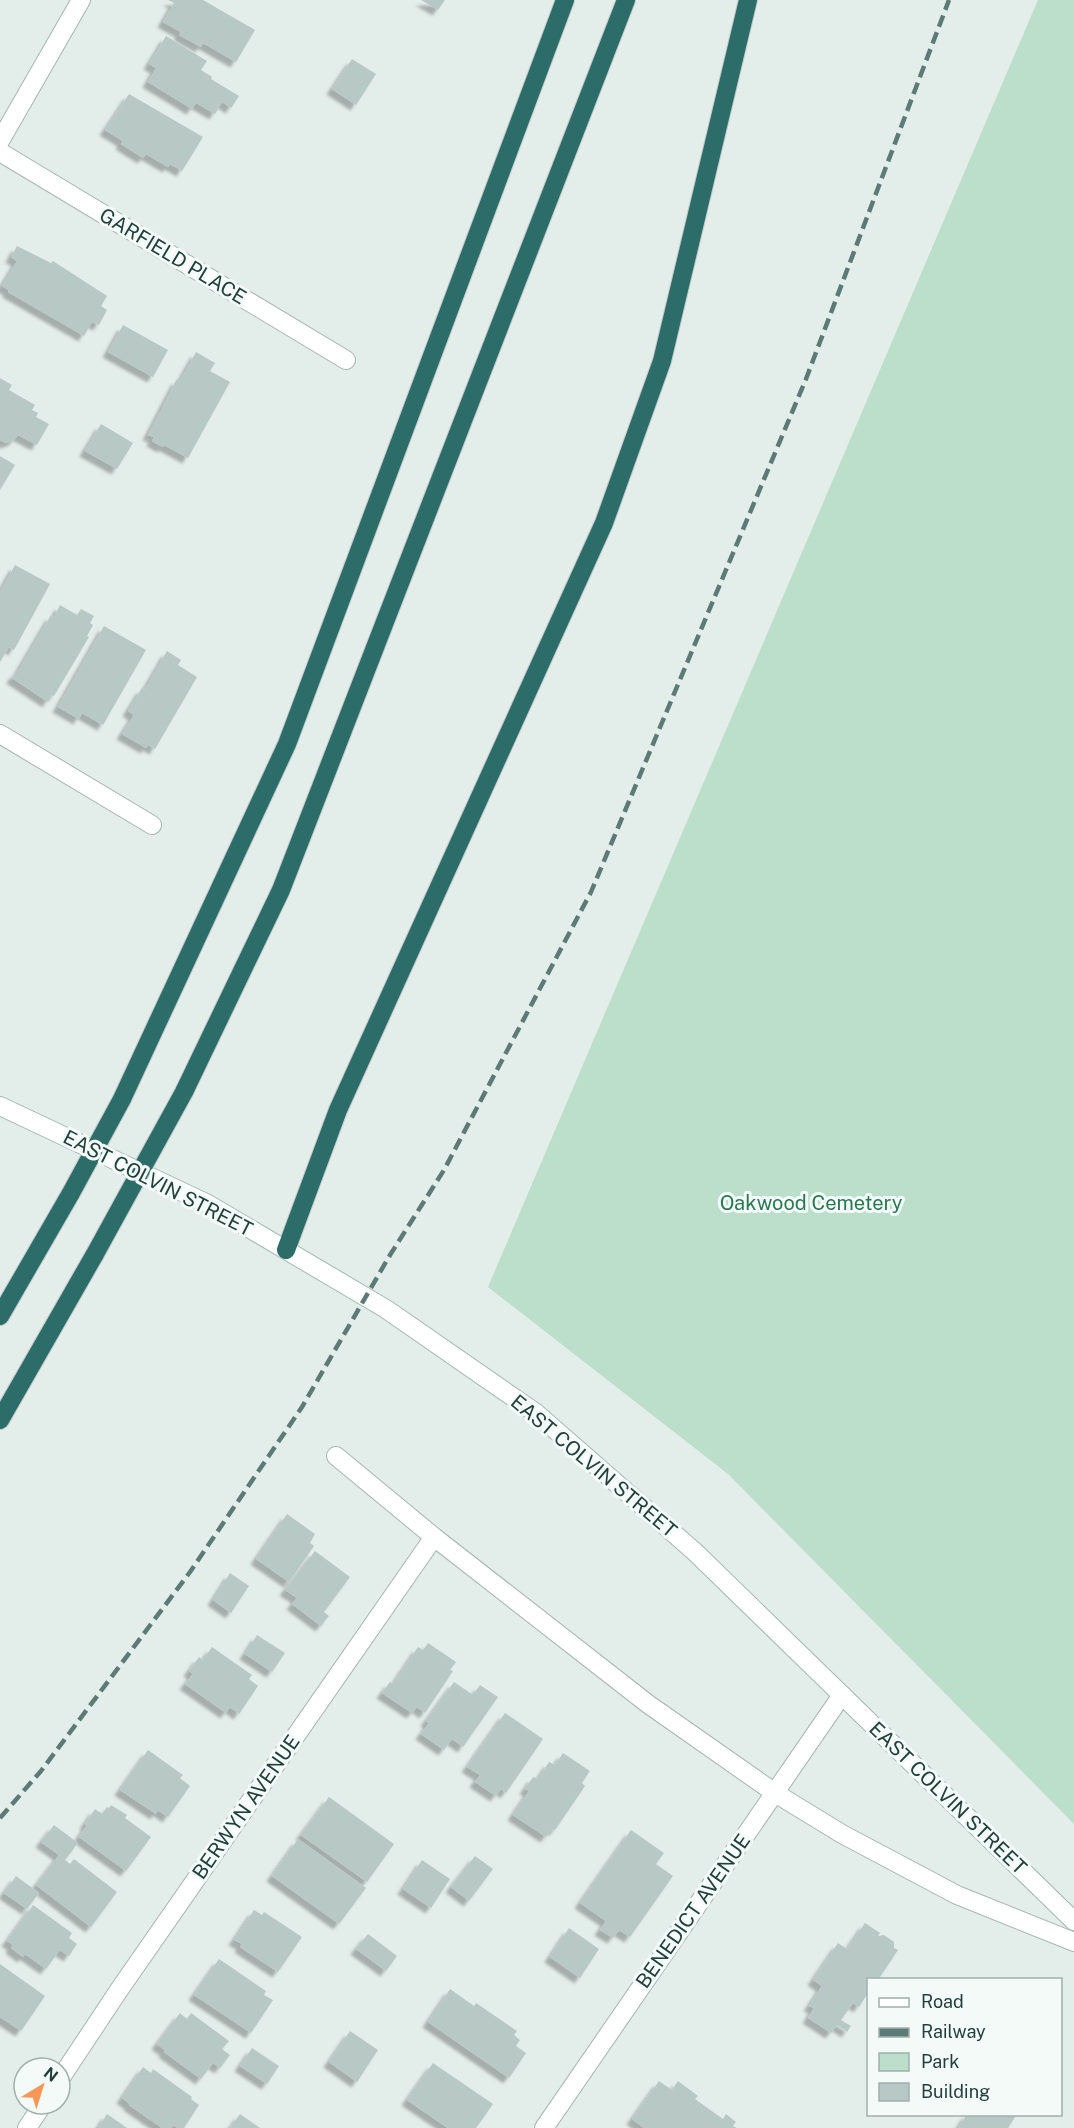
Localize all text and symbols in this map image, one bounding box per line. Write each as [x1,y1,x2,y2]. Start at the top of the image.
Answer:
street label: GARFIELD PLACE [95,203,251,309]
street label: EAST COLVIN STREET [59,1125,257,1241]
park label: Oakwood Cemetery [720,1191,903,1215]
street label: EAST COLVIN STREET [506,1390,682,1543]
street label: EAST COLVIN STREET [864,1717,1032,1879]
street label: BERWYN AVENUE [187,1730,305,1884]
street label: BENEDICT AVENUE [631,1829,755,1993]
legend [867,1978,1062,2116]
text: Road [921,1991,964,2012]
text: Railway [921,2021,986,2042]
text: Park [921,2051,959,2072]
north arrow [12,2056,72,2116]
text: N [40,2063,62,2086]
text: Building [921,2081,990,2102]

